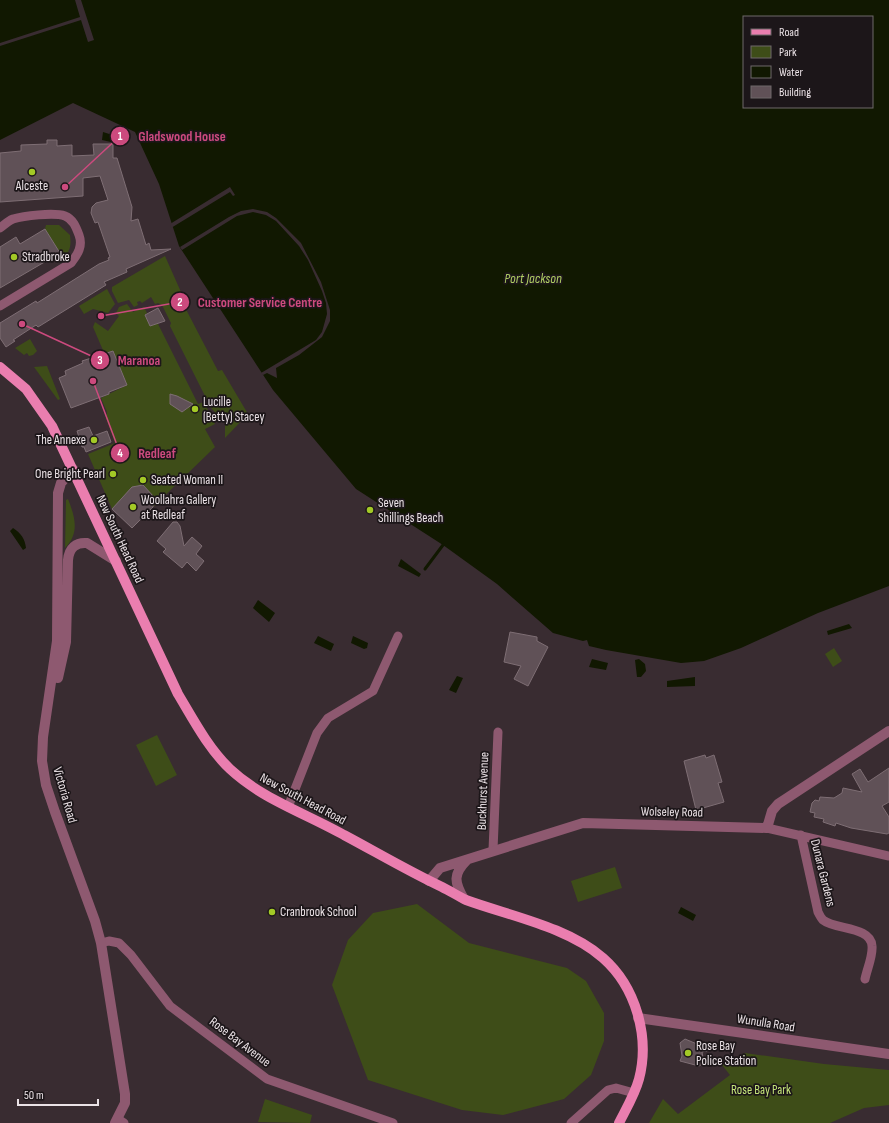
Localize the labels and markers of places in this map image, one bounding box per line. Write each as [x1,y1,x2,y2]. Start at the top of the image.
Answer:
callout: Gladswood House [110,123,233,149]
marker: Alceste [27,167,37,177]
place label: Alceste [15,178,48,194]
place label: Stradbroke [22,249,70,265]
marker: Stradbroke [9,252,19,262]
callout: Customer Service Centre [170,289,331,315]
callout: Maranoa [90,347,169,373]
place label: Lucille (Betty) Stacey [203,394,264,425]
marker: Lucille (Betty) Stacey [190,404,200,414]
place label: The Annexe [36,432,86,448]
marker: The Annexe [89,435,99,445]
callout: Redleaf [110,440,184,466]
place label: One Bright Pearl [35,466,105,482]
marker: One Bright Pearl [108,469,118,479]
place label: Seated Woman II [151,472,223,488]
marker: Seated Woman II [138,475,148,485]
place label: Woollahra Gallery at Redleaf [141,492,216,523]
place label: Seven Shillings Beach [378,495,443,526]
marker: Woollahra Gallery at Redleaf [128,502,138,512]
marker: Seven Shillings Beach [365,505,375,515]
place label: Cranbrook School [280,904,357,920]
marker: Cranbrook School [267,907,277,917]
place label: Rose Bay Police Station [696,1038,756,1069]
marker: Rose Bay Police Station [683,1048,693,1058]

